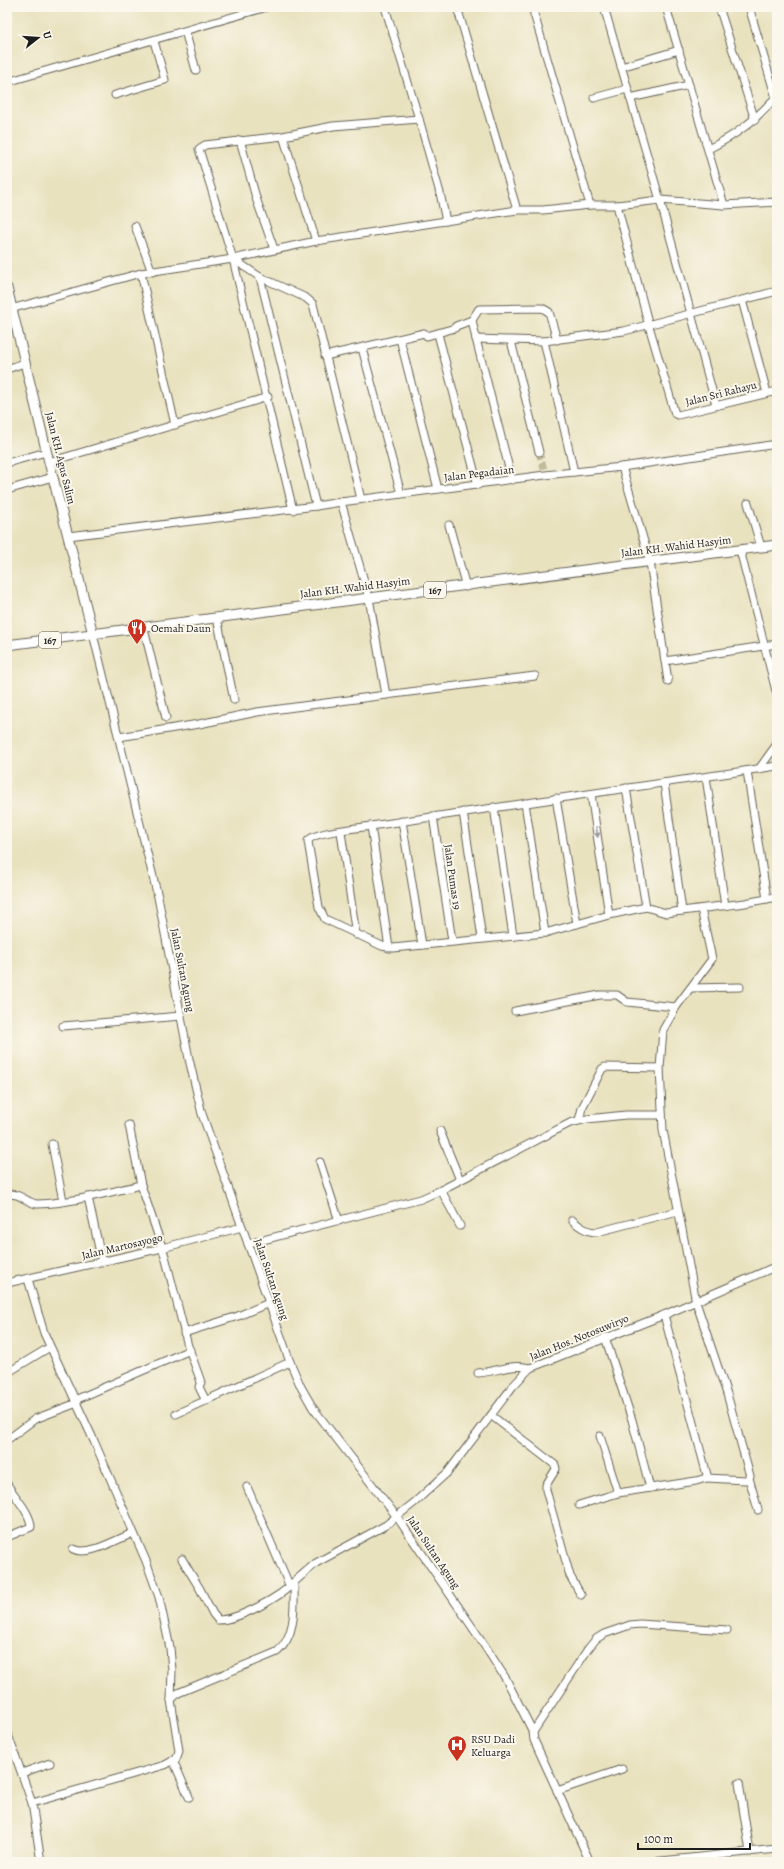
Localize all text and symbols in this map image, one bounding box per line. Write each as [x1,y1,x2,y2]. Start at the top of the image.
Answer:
north arrow [18,18,58,58]
text: U [39,30,56,42]
street label: Jalan Sri Rahayu [684,377,758,410]
street label: Jalan KH. Agus Salim [42,410,79,506]
street label: Jalan Pegadaian [443,462,515,485]
street label: Jalan KH. Wahid Hasyim [620,532,732,561]
street label: Jalan KH. Wahid Hasyim [299,573,411,602]
road number: 167 [424,582,446,598]
restaurant icon: Oemah Daun [126,617,148,645]
place label: Oemah Daun [151,621,211,636]
road number: 167 [39,632,61,648]
one-way arrow [594,826,600,838]
street label: Jalan Pumas 19 [440,843,465,911]
street label: Jalan Sultan Agung [167,927,198,1014]
street label: Jalan Martosayogo [80,1230,165,1263]
street label: Jalan Sultan Agung [251,1236,293,1322]
street label: Jalan Hos. Notosuwiryo [527,1311,631,1364]
street label: Jalan Sultan Agung [404,1513,464,1592]
place label: RSU Dadi Keluarga [471,1732,515,1760]
hospital icon: RSU Dadi Keluarga [446,1734,468,1762]
scale bar [638,1825,750,1851]
text: 100 m [644,1831,673,1847]

